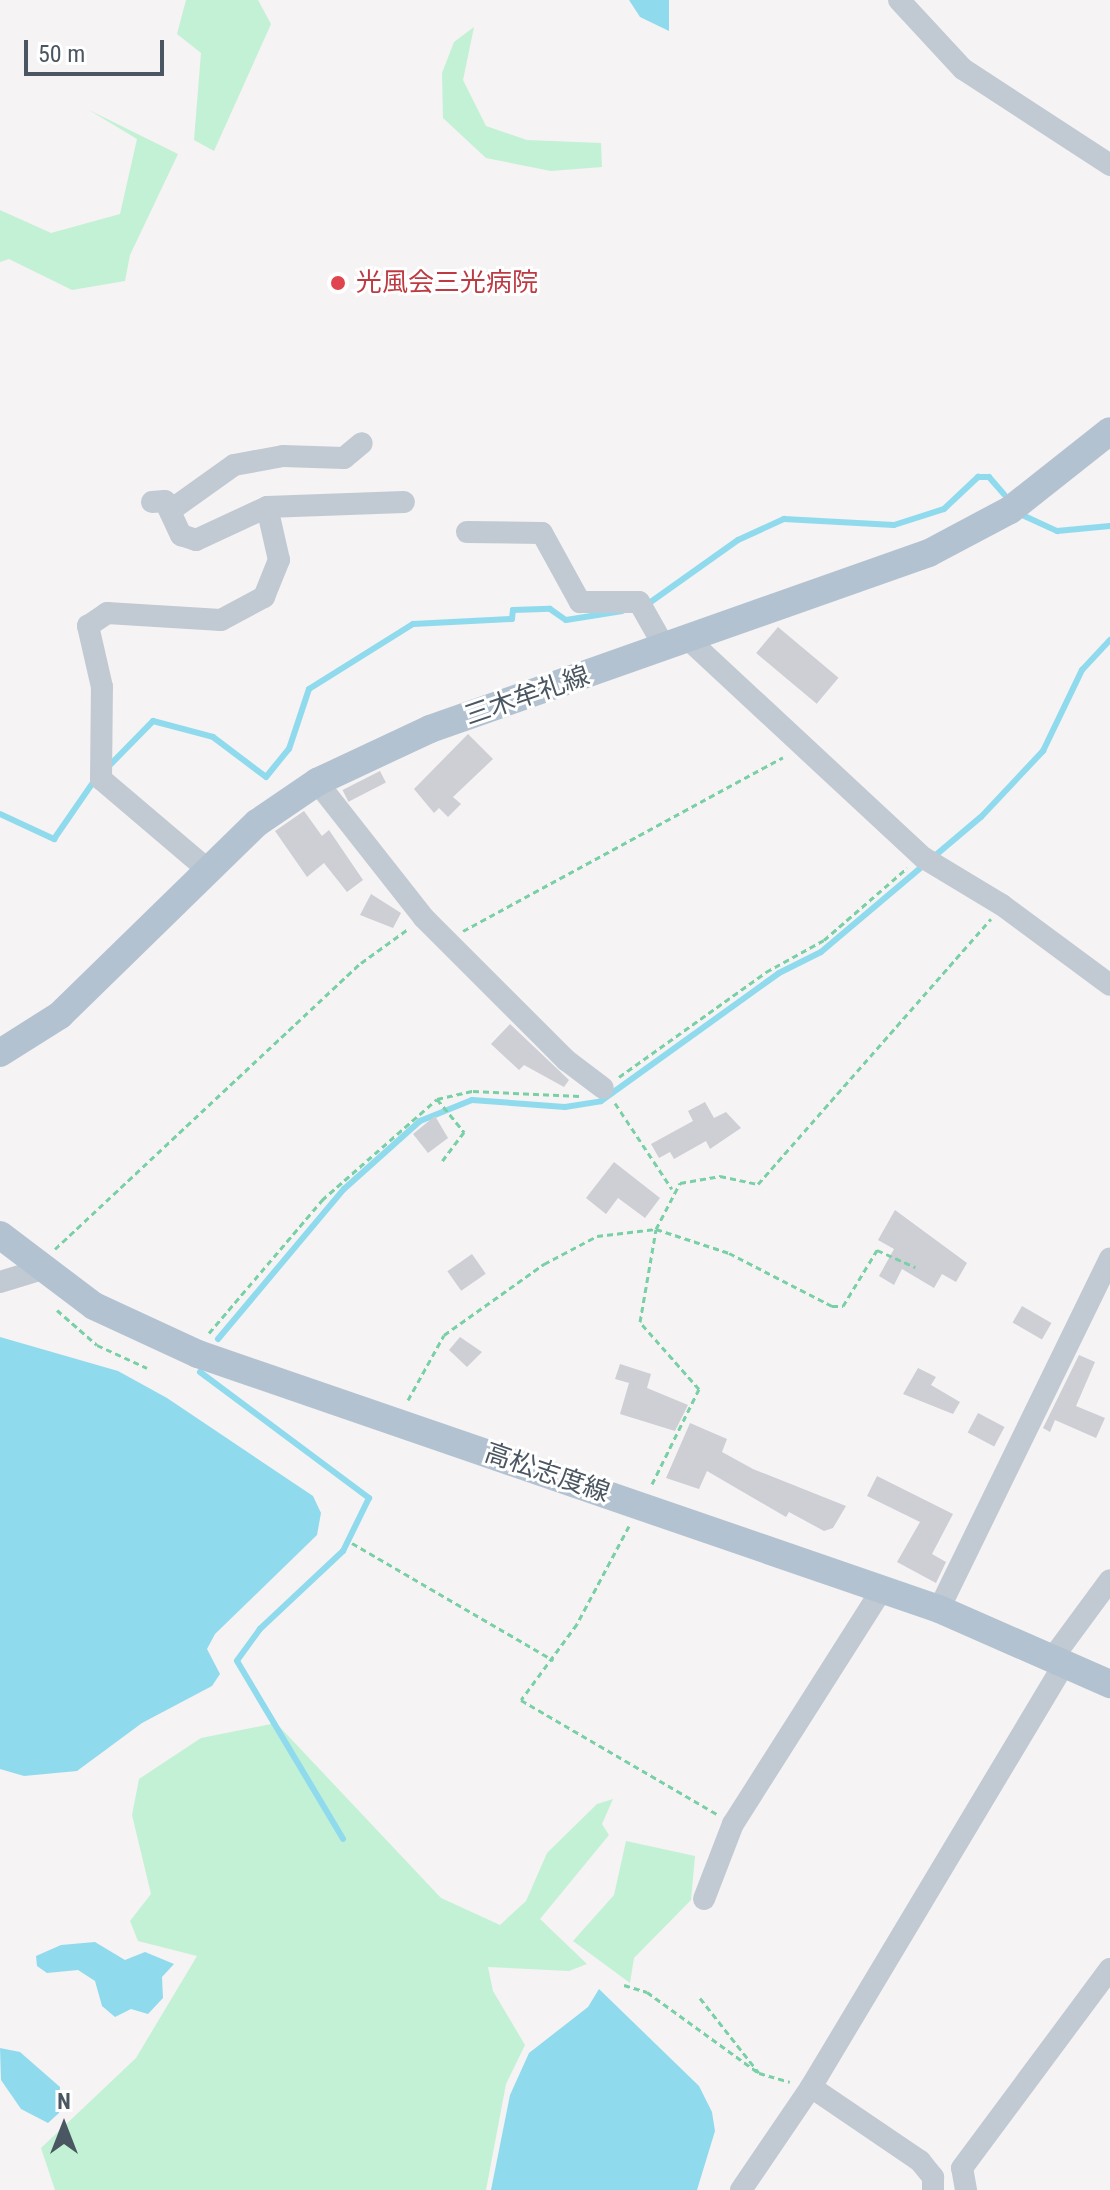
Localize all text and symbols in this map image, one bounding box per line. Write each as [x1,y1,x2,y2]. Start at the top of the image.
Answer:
scale bar [28,24,168,74]
text: 50 m [38,40,85,68]
place label: 光風会三光病院 [356,267,538,299]
marker: 光風会三光病院 [327,272,349,294]
street label: 三木牟礼線 [460,660,594,732]
street label: 高松志度線 [480,1437,614,1509]
north arrow [24,2086,104,2166]
text: N [57,2089,71,2114]

